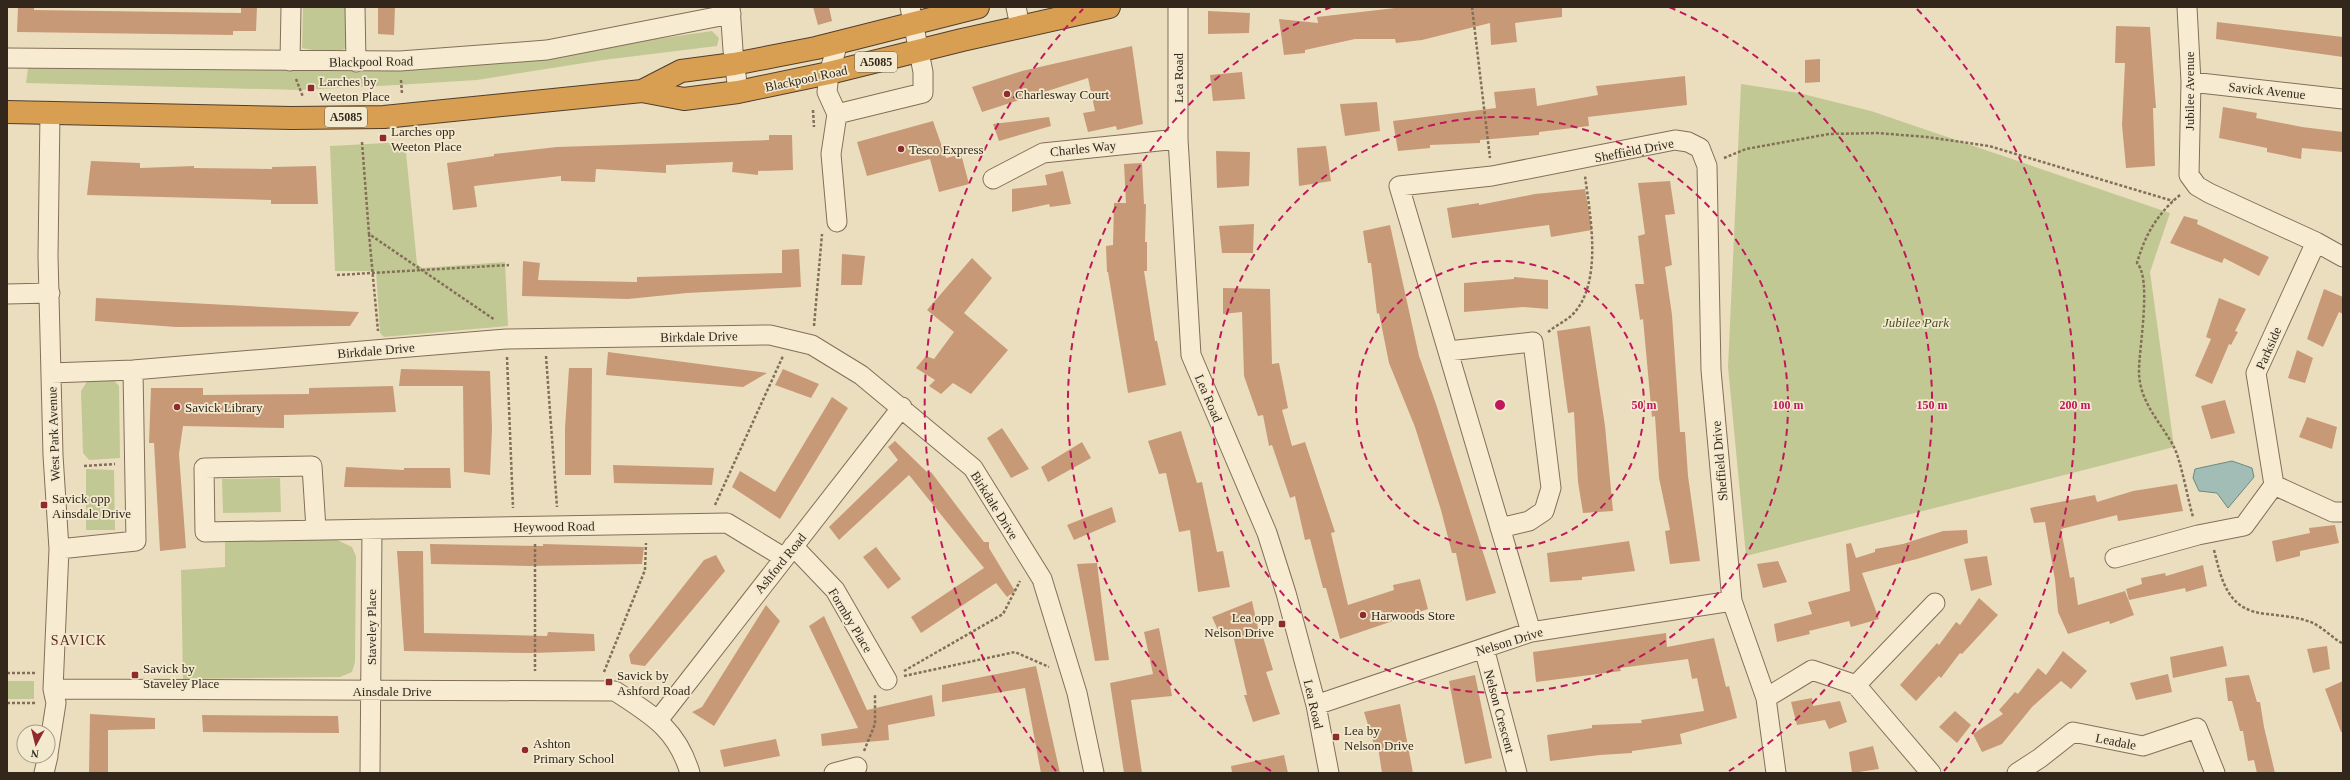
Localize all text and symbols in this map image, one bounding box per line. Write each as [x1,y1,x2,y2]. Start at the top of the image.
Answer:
street label: Jubilee Avenue [2182,51,2197,130]
road number: A5085 [855,52,897,72]
street label: Lea Road [1171,52,1186,103]
street label: Blackpool Road [329,53,414,70]
street label: Blackpool Road [763,62,849,95]
place label: Larches by Weeton Place [319,74,390,104]
street label: Savick Avenue [2228,79,2306,102]
marker: Larches by Weeton Place [306,83,316,93]
place label: Charlesway Court [1015,87,1110,102]
marker: Charlesway Court [1002,89,1012,99]
road number: A5085 [325,107,367,127]
place label: Larches opp Weeton Place [391,124,462,154]
marker: Larches opp Weeton Place [378,133,388,143]
street label: Sheffield Drive [1593,135,1675,166]
street label: Charles Way [1049,138,1117,159]
place label: Tesco Express [909,142,984,157]
marker: Tesco Express [896,144,906,154]
park label: Jubilee Park [1883,315,1949,330]
street label: Parkside [2252,324,2285,372]
street label: Birkdale Drive [660,328,738,345]
street label: Birkdale Drive [337,340,416,361]
street label: Lea Road [1192,372,1225,425]
street label: West Park Avenue [44,386,63,482]
centre of rings [1493,398,1507,412]
text: 50 m [1632,398,1657,412]
text: 100 m [1773,398,1804,412]
text: 150 m [1917,398,1948,412]
text: 200 m [2060,398,2091,412]
place label: Savick Library [185,400,263,415]
marker: Savick Library [172,402,182,412]
street label: Sheffield Drive [1709,420,1730,502]
street label: Birkdale Drive [968,468,1022,542]
place label: Savick opp Ainsdale Drive [52,491,131,521]
marker: Savick opp Ainsdale Drive [39,500,49,510]
street label: Heywood Road [513,518,595,535]
street label: Ashford Road [751,530,810,597]
street label: Formby Place [825,585,876,655]
street label: Staveley Place [364,589,379,665]
place label: Harwoods Store [1371,608,1455,623]
place label: Lea opp Nelson Drive [1204,610,1274,640]
marker: Harwoods Store [1358,610,1368,620]
marker: Lea opp Nelson Drive [1277,619,1287,629]
street label: Nelson Drive [1474,624,1545,659]
district label: SAVICK [51,633,107,648]
place label: Savick by Staveley Place [143,661,219,691]
place label: Savick by Ashford Road [617,668,691,698]
street label: Nelson Crescent [1481,668,1518,755]
marker: Savick by Staveley Place [130,670,140,680]
marker: Savick by Ashford Road [604,677,614,687]
street label: Lea Road [1301,678,1327,731]
street label: Ainsdale Drive [352,684,432,699]
place label: Lea by Nelson Drive [1344,723,1414,753]
north arrow [16,724,56,764]
street label: Leadale [2094,730,2138,753]
marker: Lea by Nelson Drive [1331,732,1341,742]
place label: Ashton Primary School [533,736,615,766]
marker: Ashton Primary School [520,745,530,755]
text: N [30,747,39,760]

